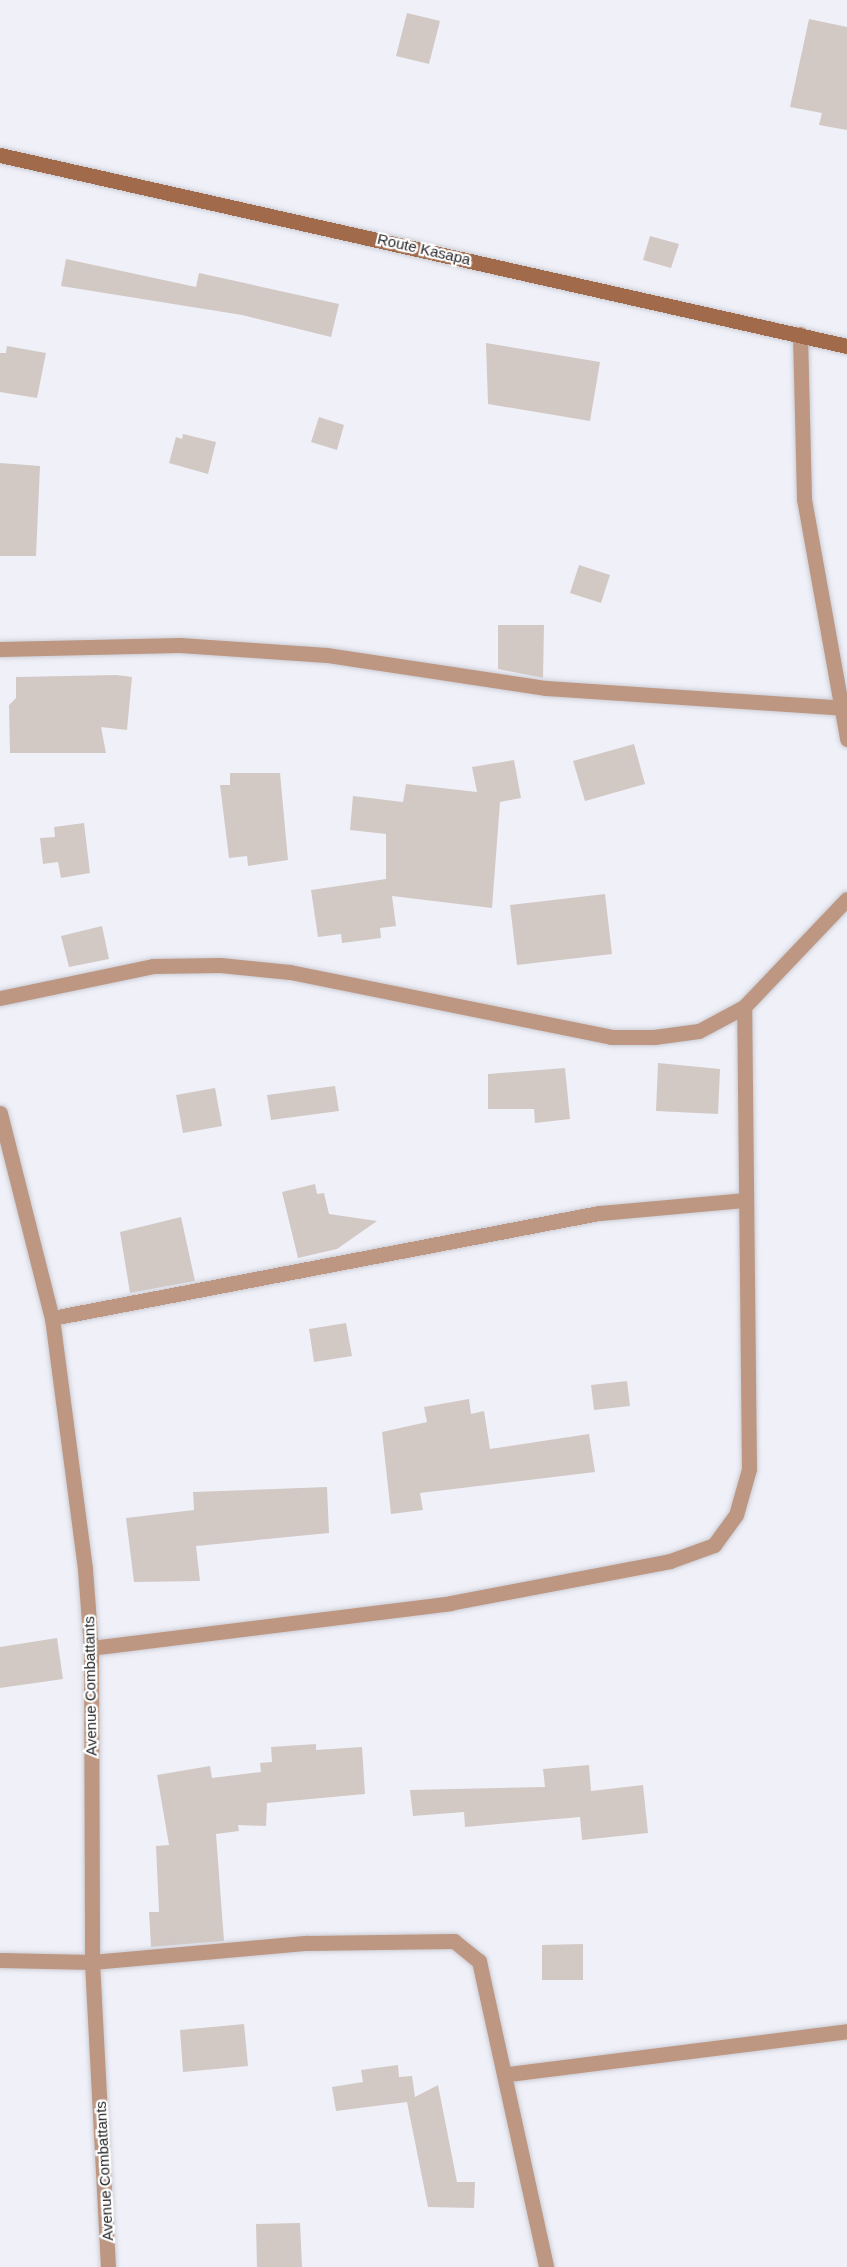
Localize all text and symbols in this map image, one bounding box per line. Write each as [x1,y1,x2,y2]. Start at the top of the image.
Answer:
street label: Route Kasapa [376,230,472,268]
street label: Avenue Combattants [80,1616,100,1756]
street label: Avenue Combattants [91,2101,117,2241]

